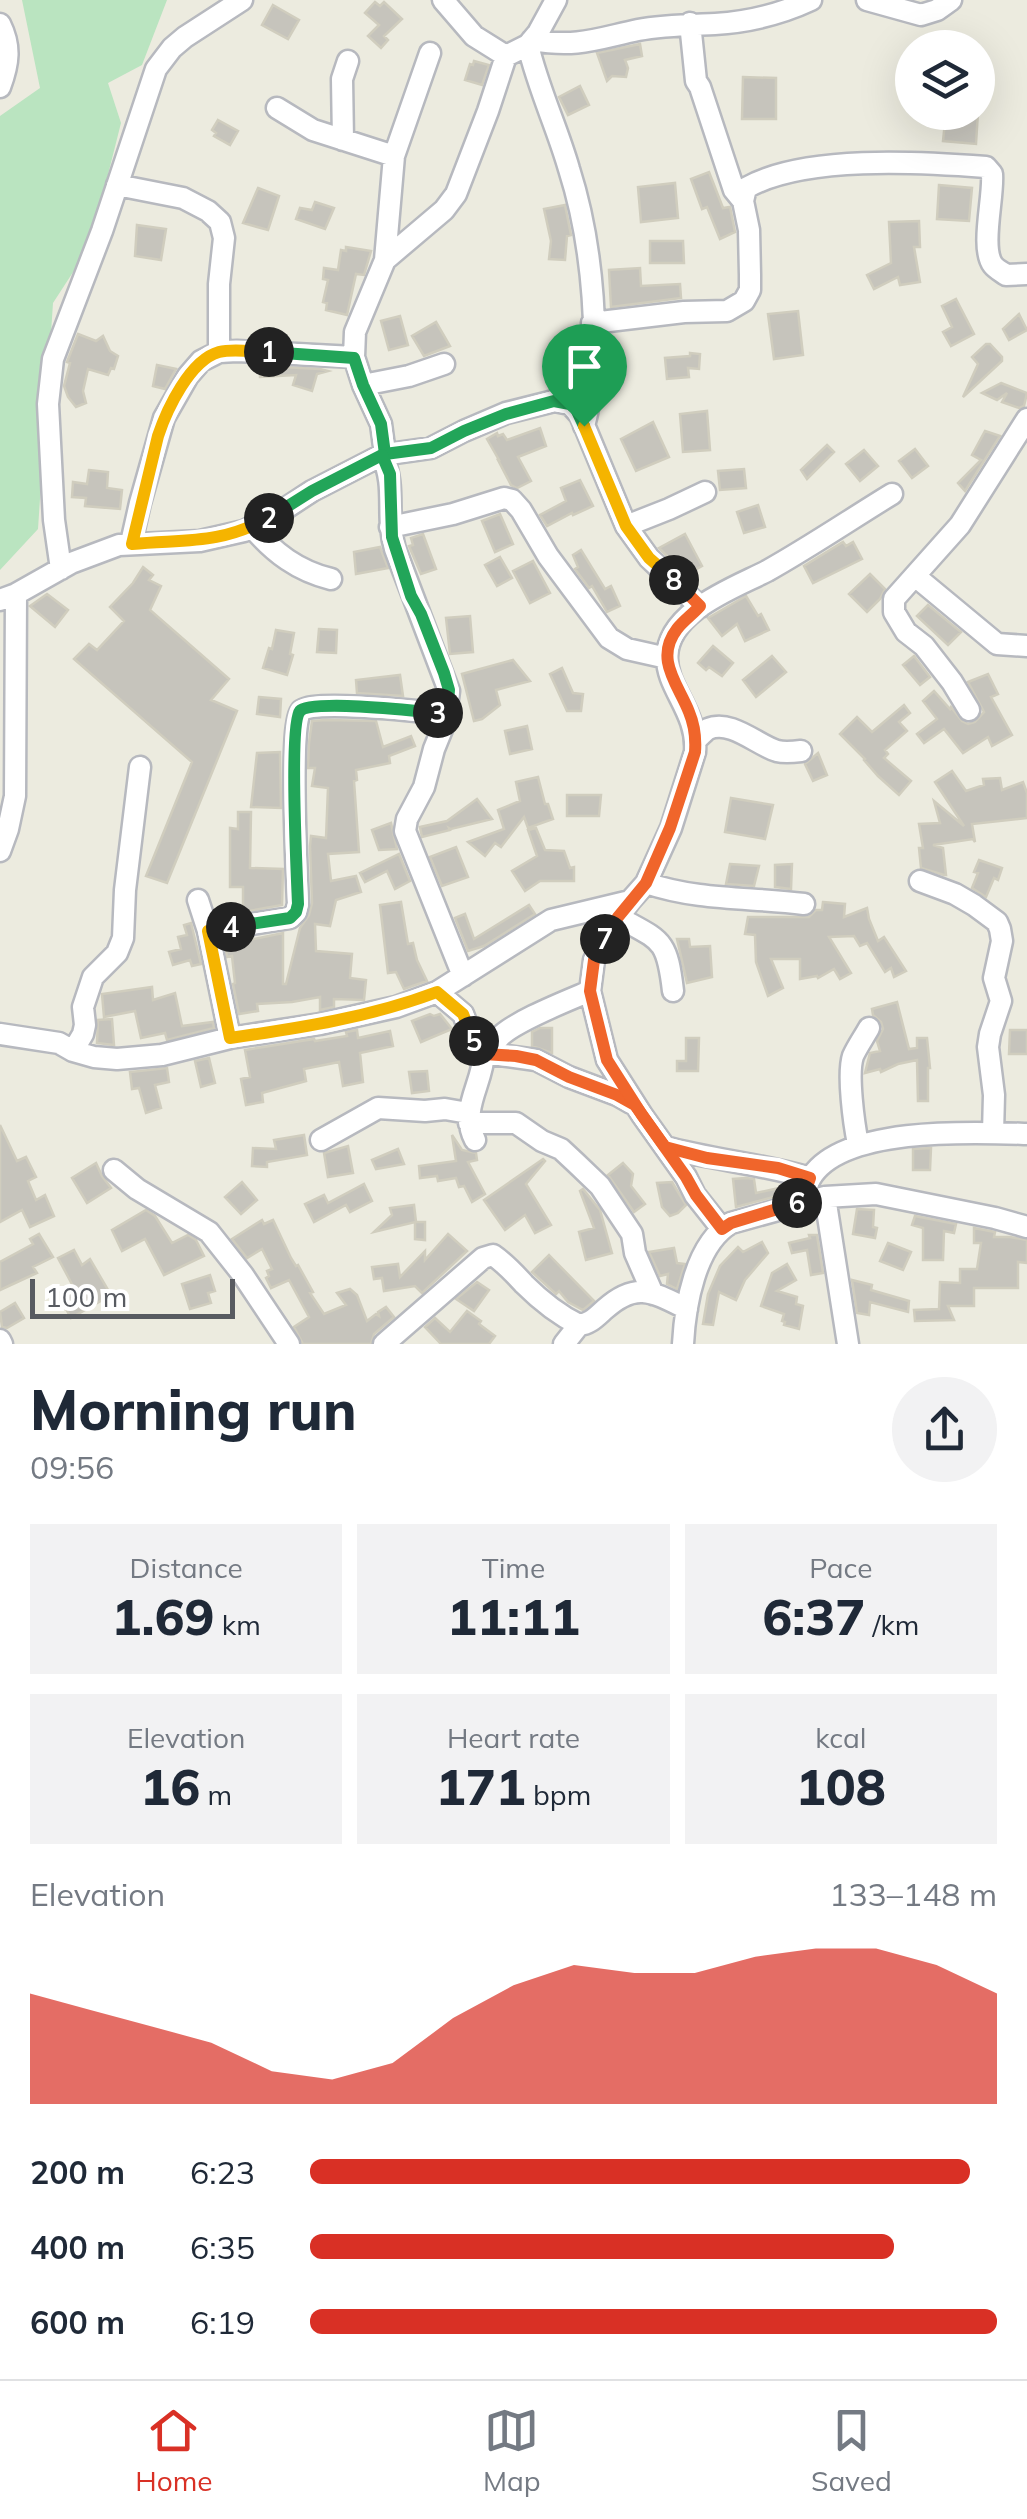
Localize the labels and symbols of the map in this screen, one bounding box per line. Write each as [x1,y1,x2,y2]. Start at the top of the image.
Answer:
pin [542,324,627,427]
pin: 1 [244,327,294,377]
pin: 2 [244,493,294,543]
pin: 8 [649,555,699,605]
pin: 3 [413,688,463,738]
pin: 4 [206,902,256,952]
pin: 7 [580,914,630,964]
pin: 5 [449,1016,499,1066]
pin: 6 [772,1178,822,1228]
scale bar [30,1274,235,1318]

